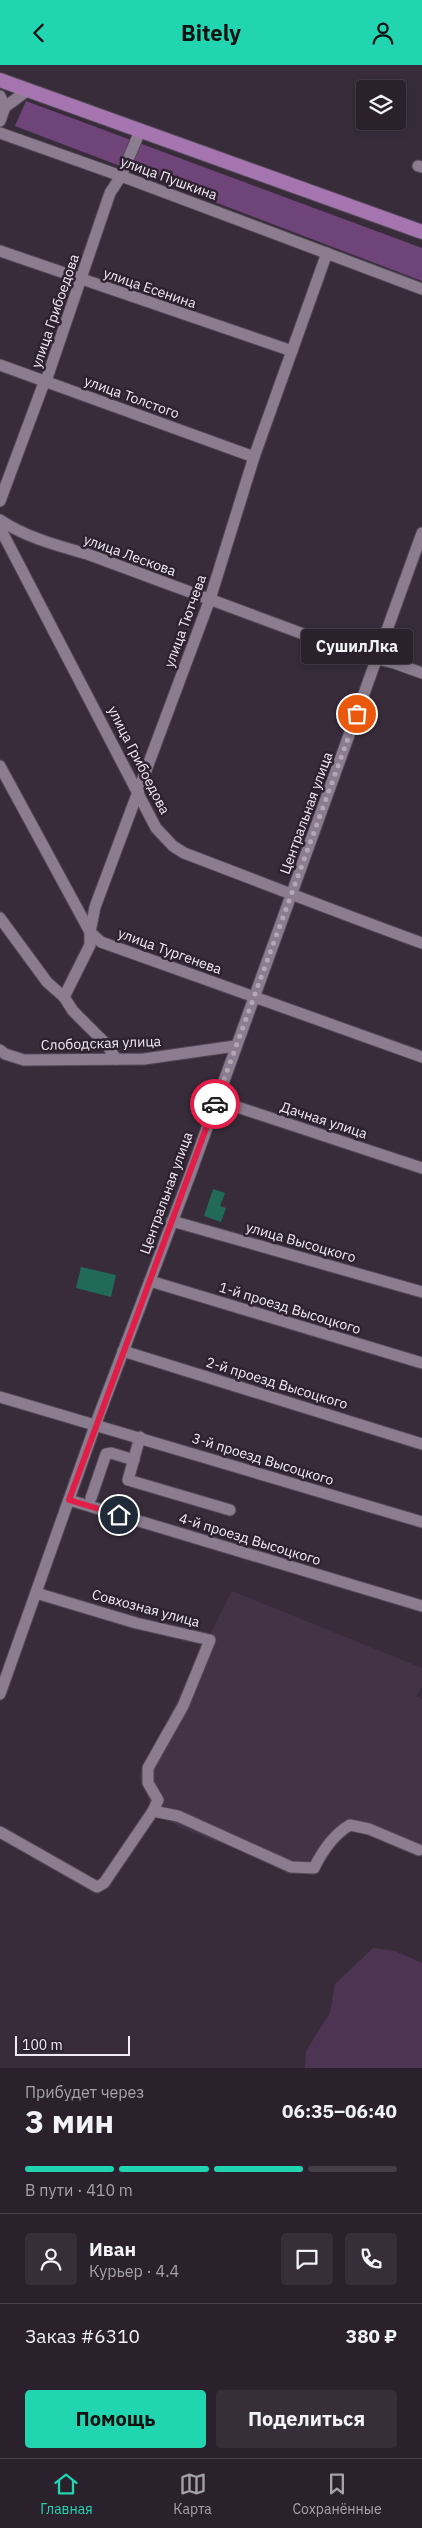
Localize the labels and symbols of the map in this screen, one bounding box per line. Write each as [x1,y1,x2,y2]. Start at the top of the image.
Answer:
street label: улица Пушкина [118,152,220,204]
street label: улица Грибоедова [27,251,83,370]
street label: улица Есенина [101,264,199,312]
street label: улица Толстого [82,371,182,423]
street label: улица Лескова [81,530,179,580]
street label: улица Тютчева [160,572,210,670]
callout: СушилЛка [301,629,413,664]
pin [336,693,378,735]
street label: улица Грибоедова [104,703,174,818]
street label: Центральная улица [276,749,337,877]
street label: улица Тургенева [116,924,225,978]
street label: Слободская улица [41,1032,162,1054]
courier [190,1079,240,1129]
street label: Дачная улица [278,1097,370,1143]
street label: Центральная улица [136,1129,197,1257]
street label: улица Высоцкого [244,1218,358,1266]
street label: 1-й проезд Высоцкого [217,1278,363,1338]
street label: 2-й проезд Высоцкого [204,1353,350,1413]
street label: 3-й проезд Высоцкого [190,1429,336,1489]
pin [98,1494,140,1536]
street label: 4-й проезд Высоцкого [177,1509,323,1569]
street label: Совхозная улица [90,1585,202,1631]
scale bar [15,2033,130,2056]

